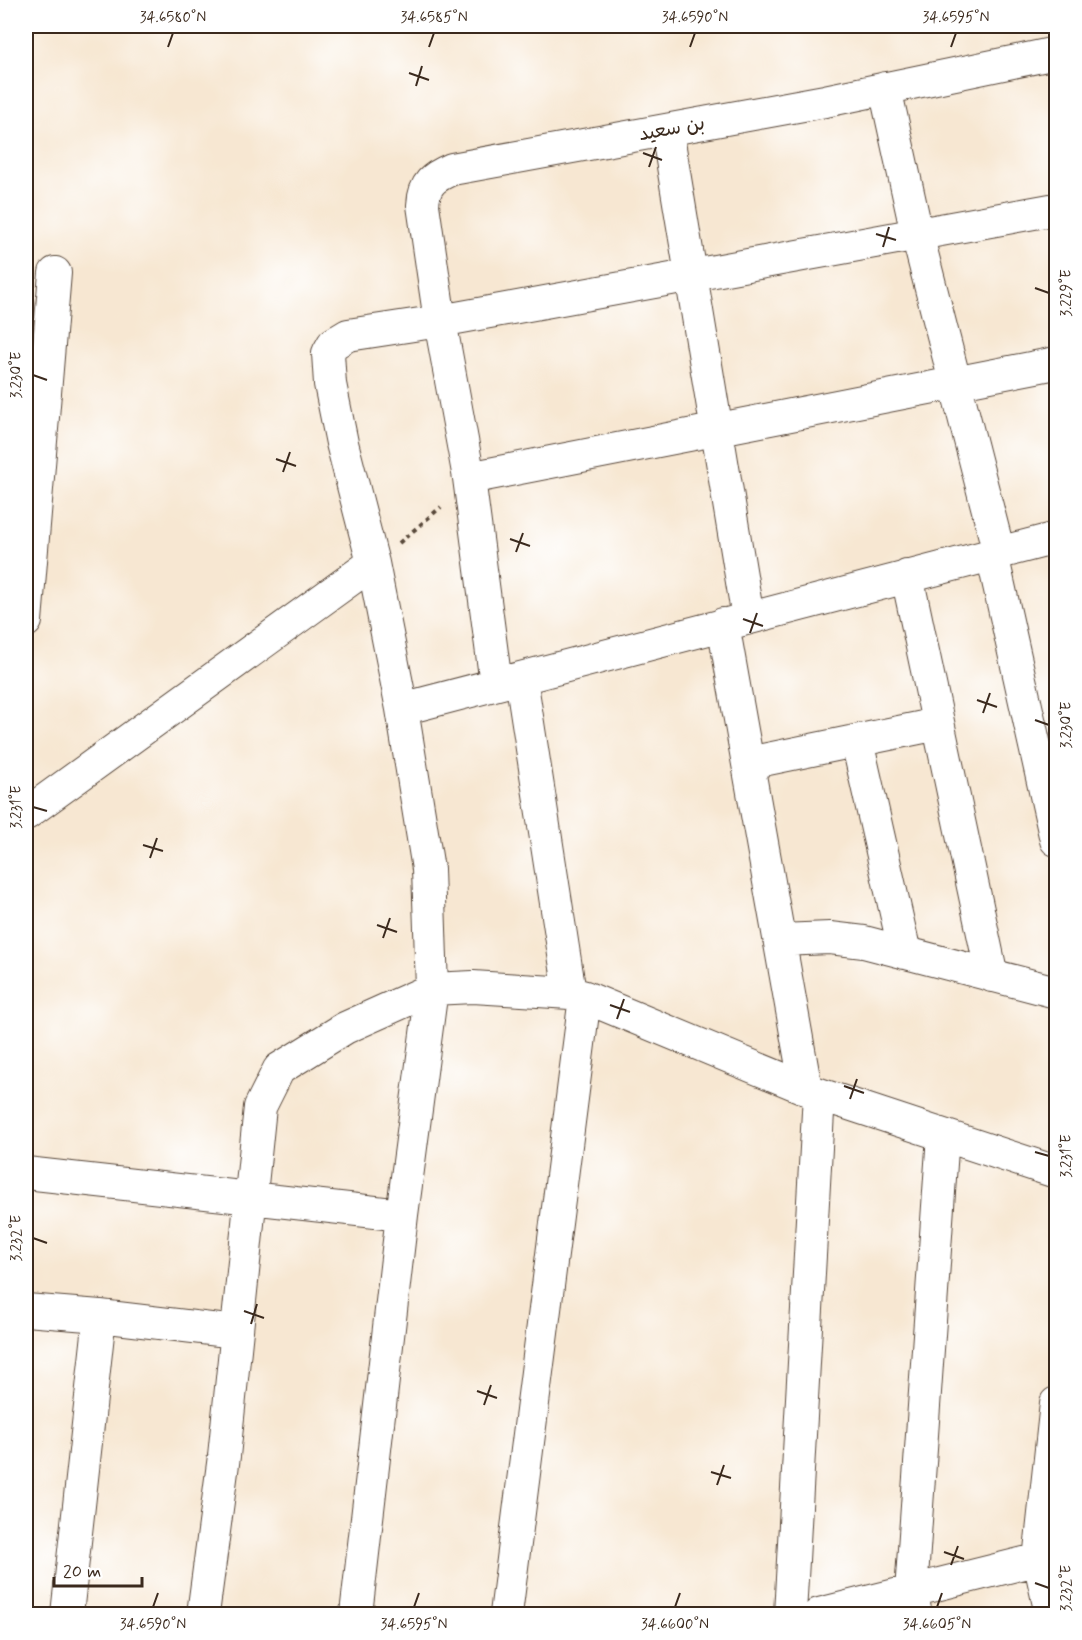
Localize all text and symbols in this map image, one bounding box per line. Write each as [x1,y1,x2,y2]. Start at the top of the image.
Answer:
text: 34.6580°N [140,8,206,28]
text: 34.6585°N [400,8,468,28]
text: 34.6590°N [662,8,728,28]
text: 34.6595°N [922,8,990,28]
street label: بن سعيد [637,110,707,148]
text: 3.229°E [1057,269,1077,317]
text: 3.230°E [7,351,27,398]
text: 3.230°E [1057,701,1077,748]
text: 3.231°E [7,785,27,829]
text: 3.231°E [1057,1134,1077,1178]
text: 3.232°E [7,1214,27,1261]
scale bar [54,1550,142,1588]
text: 20 m [63,1560,101,1584]
text: 3.232°E [1057,1564,1077,1611]
text: 34.6590°N [120,1615,186,1635]
text: 34.6595°N [380,1615,448,1635]
text: 34.6600°N [641,1615,709,1635]
text: 34.6605°N [903,1615,971,1635]

